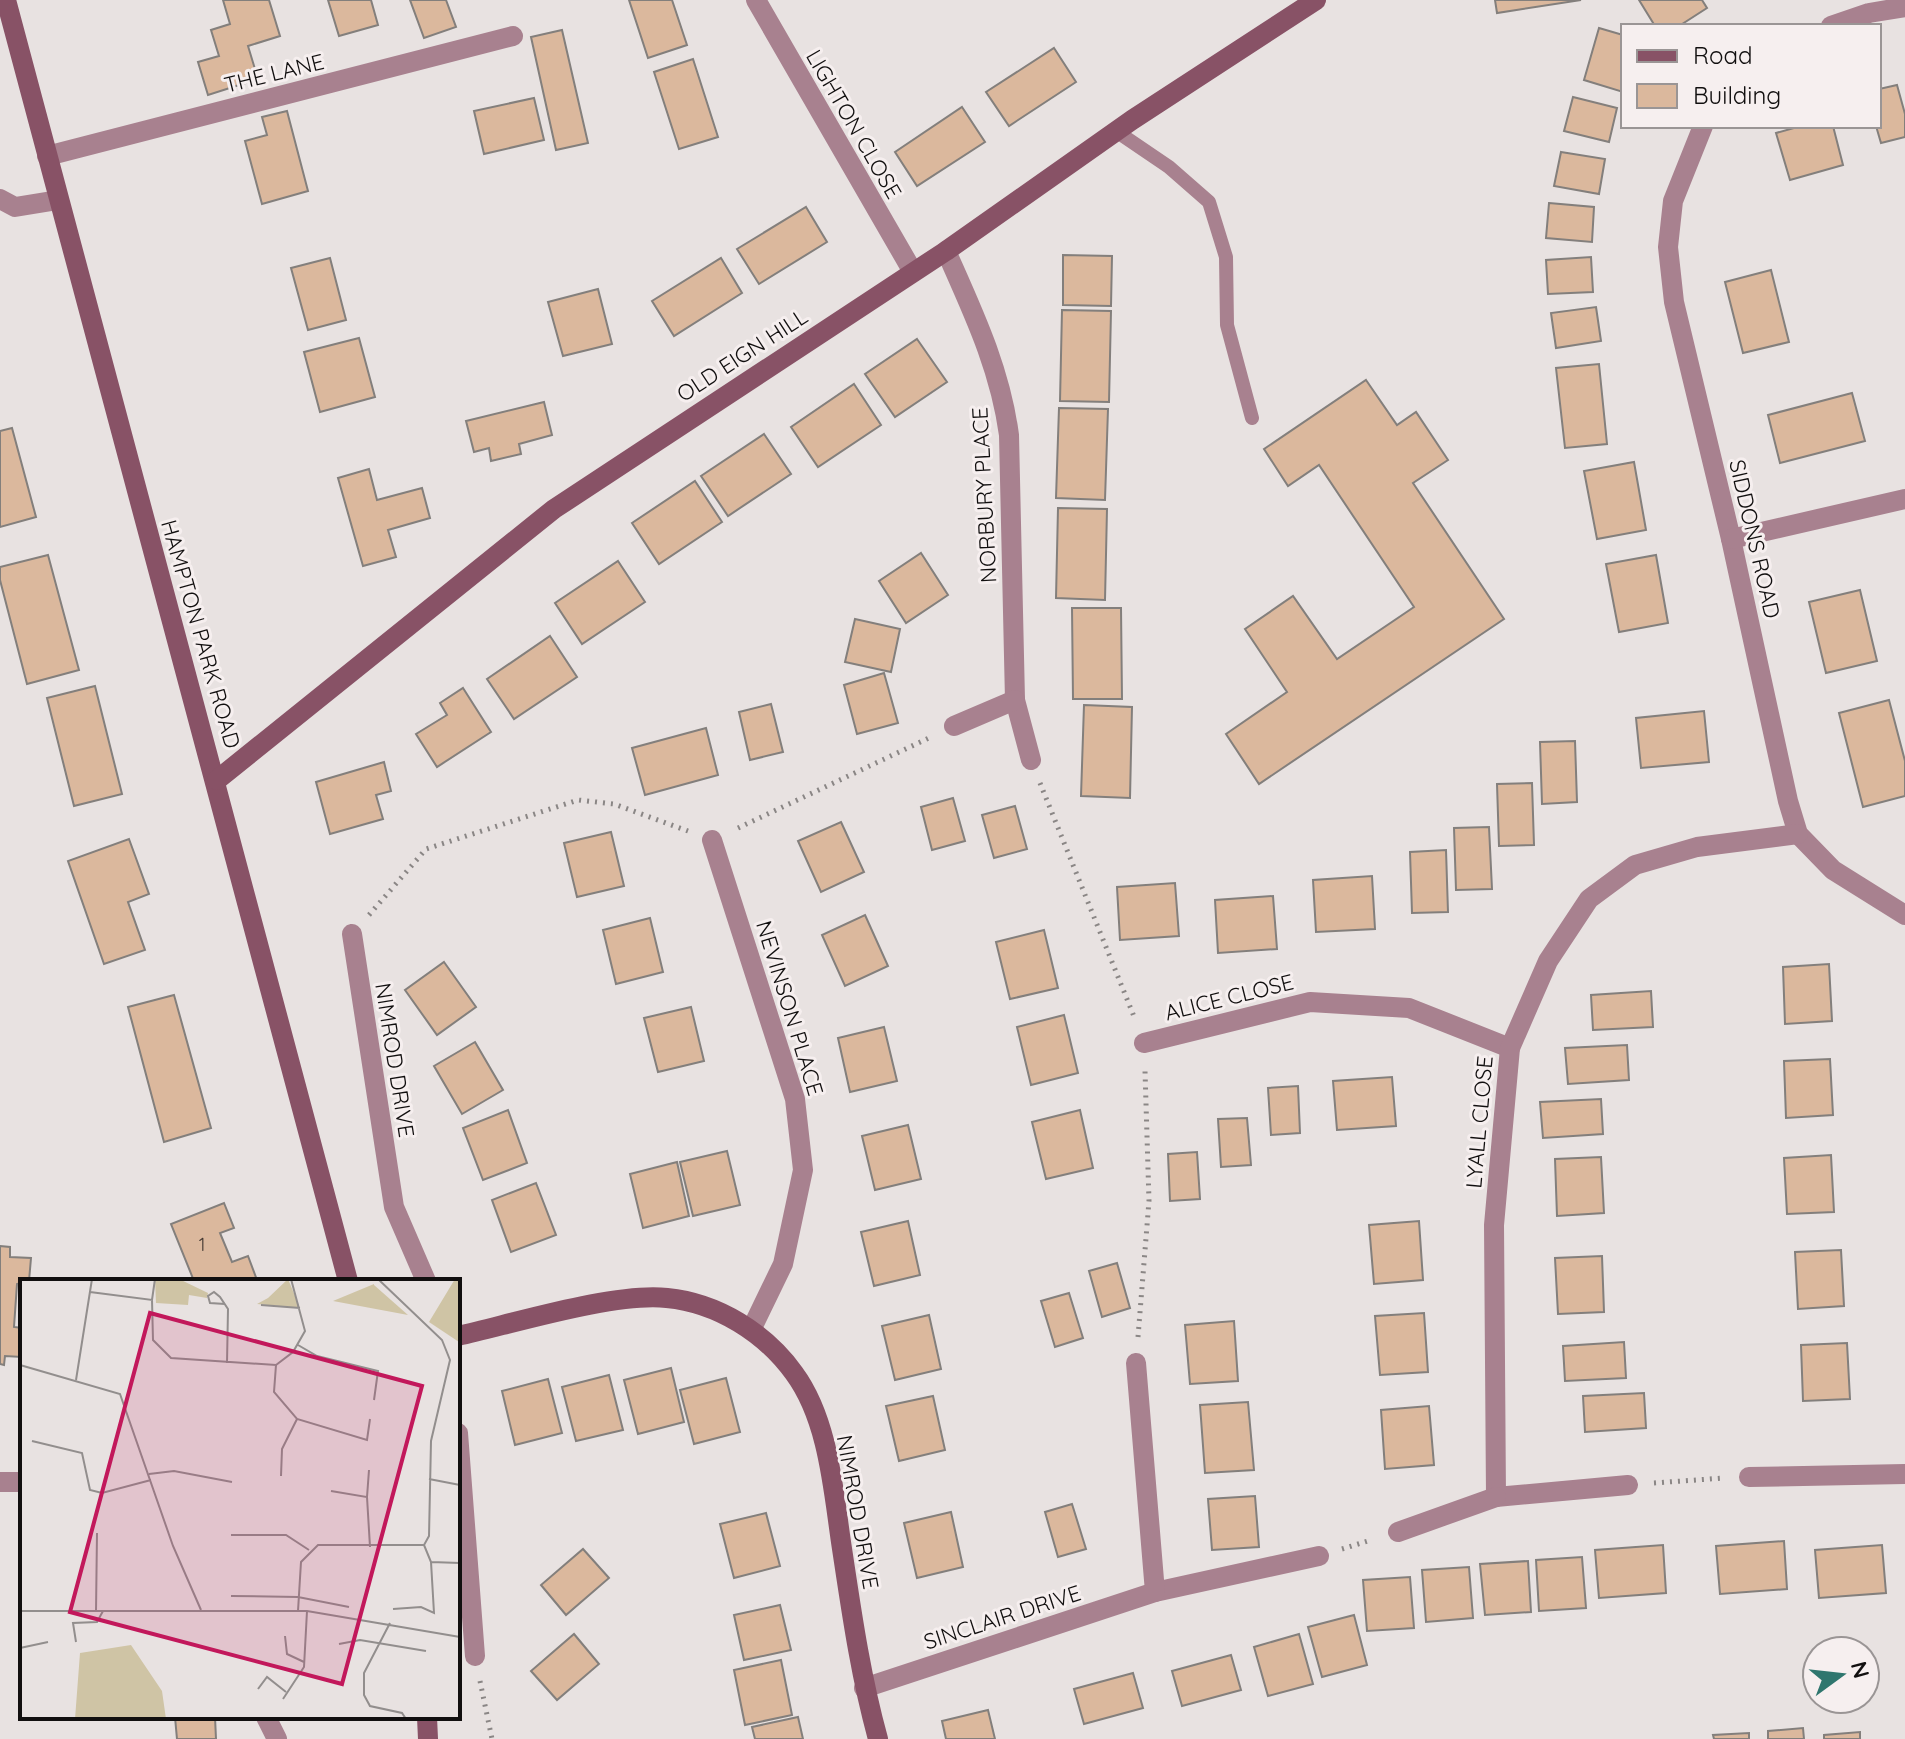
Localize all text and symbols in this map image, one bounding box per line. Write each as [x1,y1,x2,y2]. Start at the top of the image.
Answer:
legend [1621,24,1881,128]
text: Road [1693,40,1753,70]
street label: LIGHTON CLOSE [800,44,908,204]
street label: THE LANE [221,47,327,99]
text: Building [1693,80,1781,110]
street label: OLD EIGN HILL [671,302,813,408]
street label: NORBURY PLACE [965,406,1003,584]
street label: SIDDONS ROAD [1723,457,1787,621]
street label: HAMPTON PARK ROAD [155,516,247,752]
street label: NEVINSON PLACE [750,917,830,1099]
street label: ALICE CLOSE [1162,967,1296,1027]
street label: NIMROD DRIVE [369,981,421,1139]
street label: LYALL CLOSE [1459,1055,1499,1189]
house number: 1 [199,1233,205,1256]
inset map [20,1279,460,1719]
street label: NIMROD DRIVE [831,1433,885,1591]
street label: SINCLAIR DRIVE [920,1578,1084,1656]
north arrow [1801,1635,1881,1715]
text: N [1845,1658,1876,1681]

